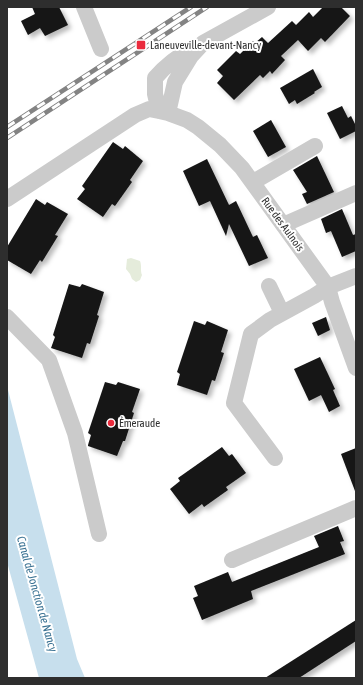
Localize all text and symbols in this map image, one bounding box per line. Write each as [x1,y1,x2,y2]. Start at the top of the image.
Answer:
marker: Laneuveville-devant-Nancy [135,39,147,51]
place label: Laneuveville-devant-Nancy [150,39,262,51]
street label: Rue des Aulnois [259,195,307,253]
place label: Émeraude [119,417,160,429]
marker: Émeraude [106,418,116,428]
water label: Canal de Jonction de Nancy [14,535,60,654]

